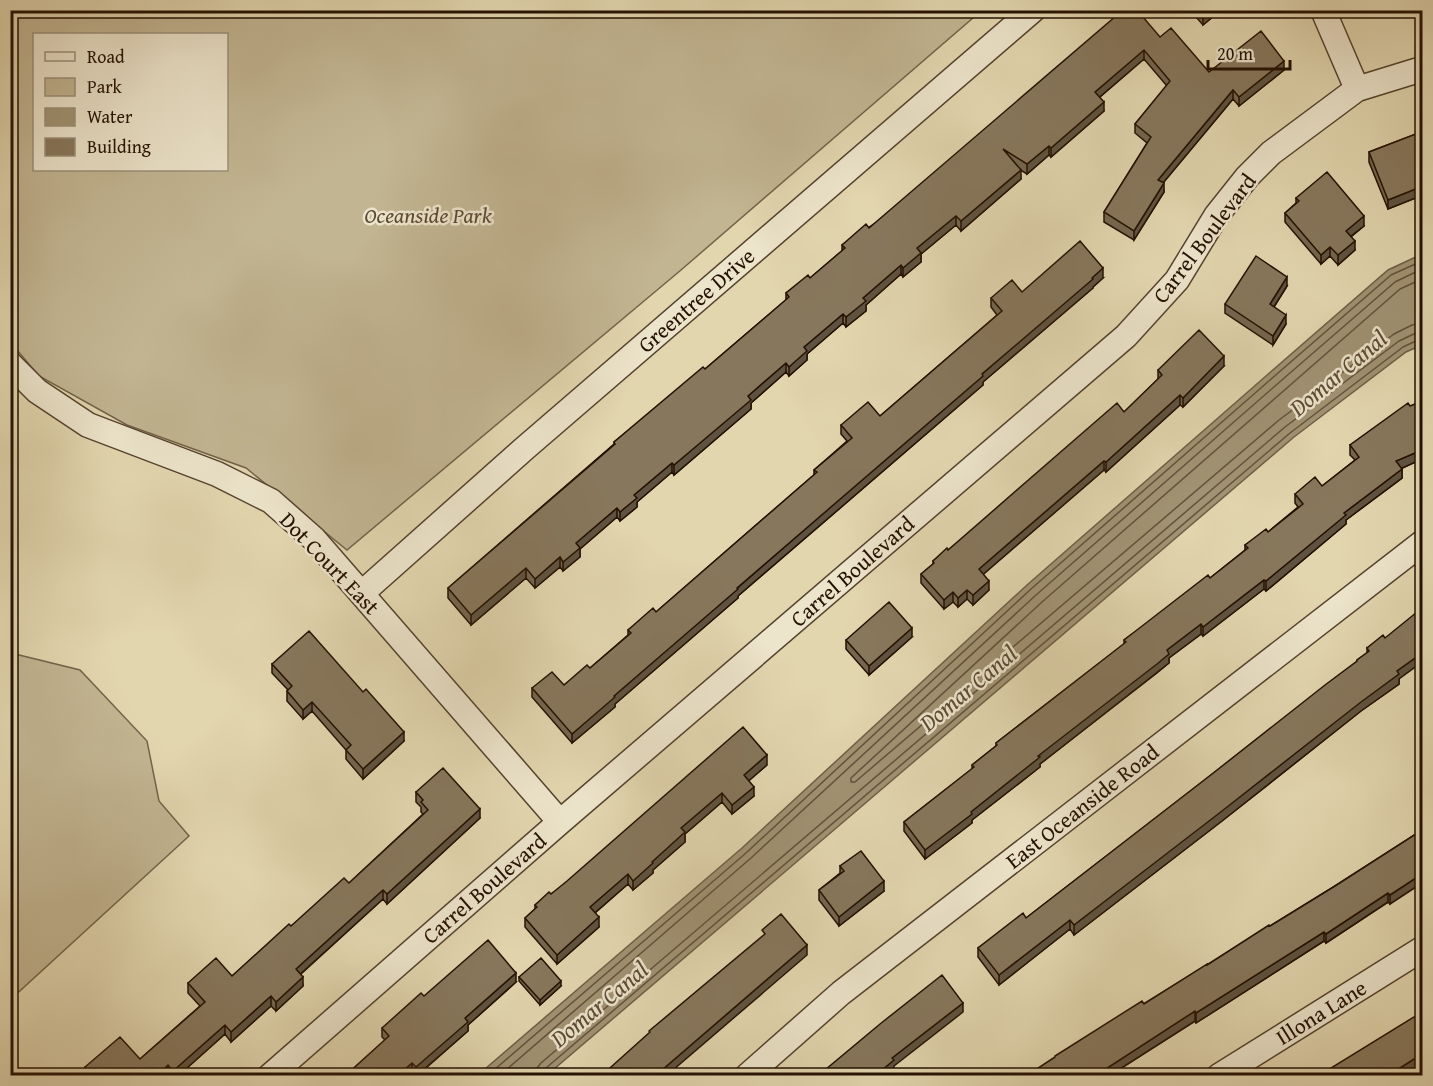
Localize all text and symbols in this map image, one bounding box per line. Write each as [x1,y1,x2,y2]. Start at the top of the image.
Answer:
legend [33,33,228,171]
scale bar [1208,33,1290,71]
text: 20 m [1217,40,1253,67]
text: Road [87,43,125,70]
text: Park [87,73,123,100]
text: Water [87,103,133,130]
text: Building [87,133,151,160]
street label: Carrel Boulevard [1145,166,1264,310]
park label: Oceanside Park [364,199,493,231]
street label: Greentree Drive [630,240,762,360]
water label: Domar Canal [1281,322,1395,425]
street label: Dot Court East [273,504,388,622]
street label: Carrel Boulevard [783,508,921,634]
water label: Domar Canal [911,637,1025,740]
street label: East Oceanside Road [999,736,1166,876]
street label: Carrel Boulevard [415,825,553,951]
water label: Domar Canal [542,953,656,1056]
street label: Illona Lane [1269,971,1373,1053]

